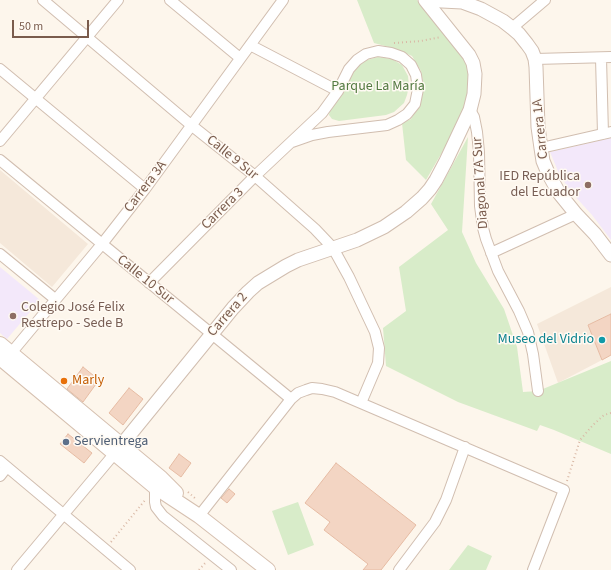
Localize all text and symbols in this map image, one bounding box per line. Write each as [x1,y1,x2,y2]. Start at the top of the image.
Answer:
scale bar [14,12,91,38]
text: 50 m [19,18,43,35]
park label: Parque La María [331,79,425,95]
street label: Carrera 1A [529,98,553,160]
street label: Calle 9 Sur [203,132,261,184]
street label: Diagonal 7A Sur [469,137,493,229]
street label: Carrera 3A [121,158,171,216]
place label: IED República del Ecuador [499,169,580,202]
marker: IED República del Ecuador [583,180,593,190]
street label: Carrera 3 [198,184,248,234]
street label: Calle 10 Sur [113,252,177,308]
street label: Carrera 2 [204,290,252,340]
place label: Colegio José Felix Restrepo - Sede B [21,300,125,332]
marker: Colegio José Felix Restrepo - Sede B [8,311,18,321]
place label: Museo del Vidrio [498,332,594,348]
marker: Museo del Vidrio [597,335,607,345]
place label: Marly [72,373,104,389]
marker: Marly [59,376,69,386]
place label: Servientrega [74,434,148,450]
marker: Servientrega [61,437,71,447]

